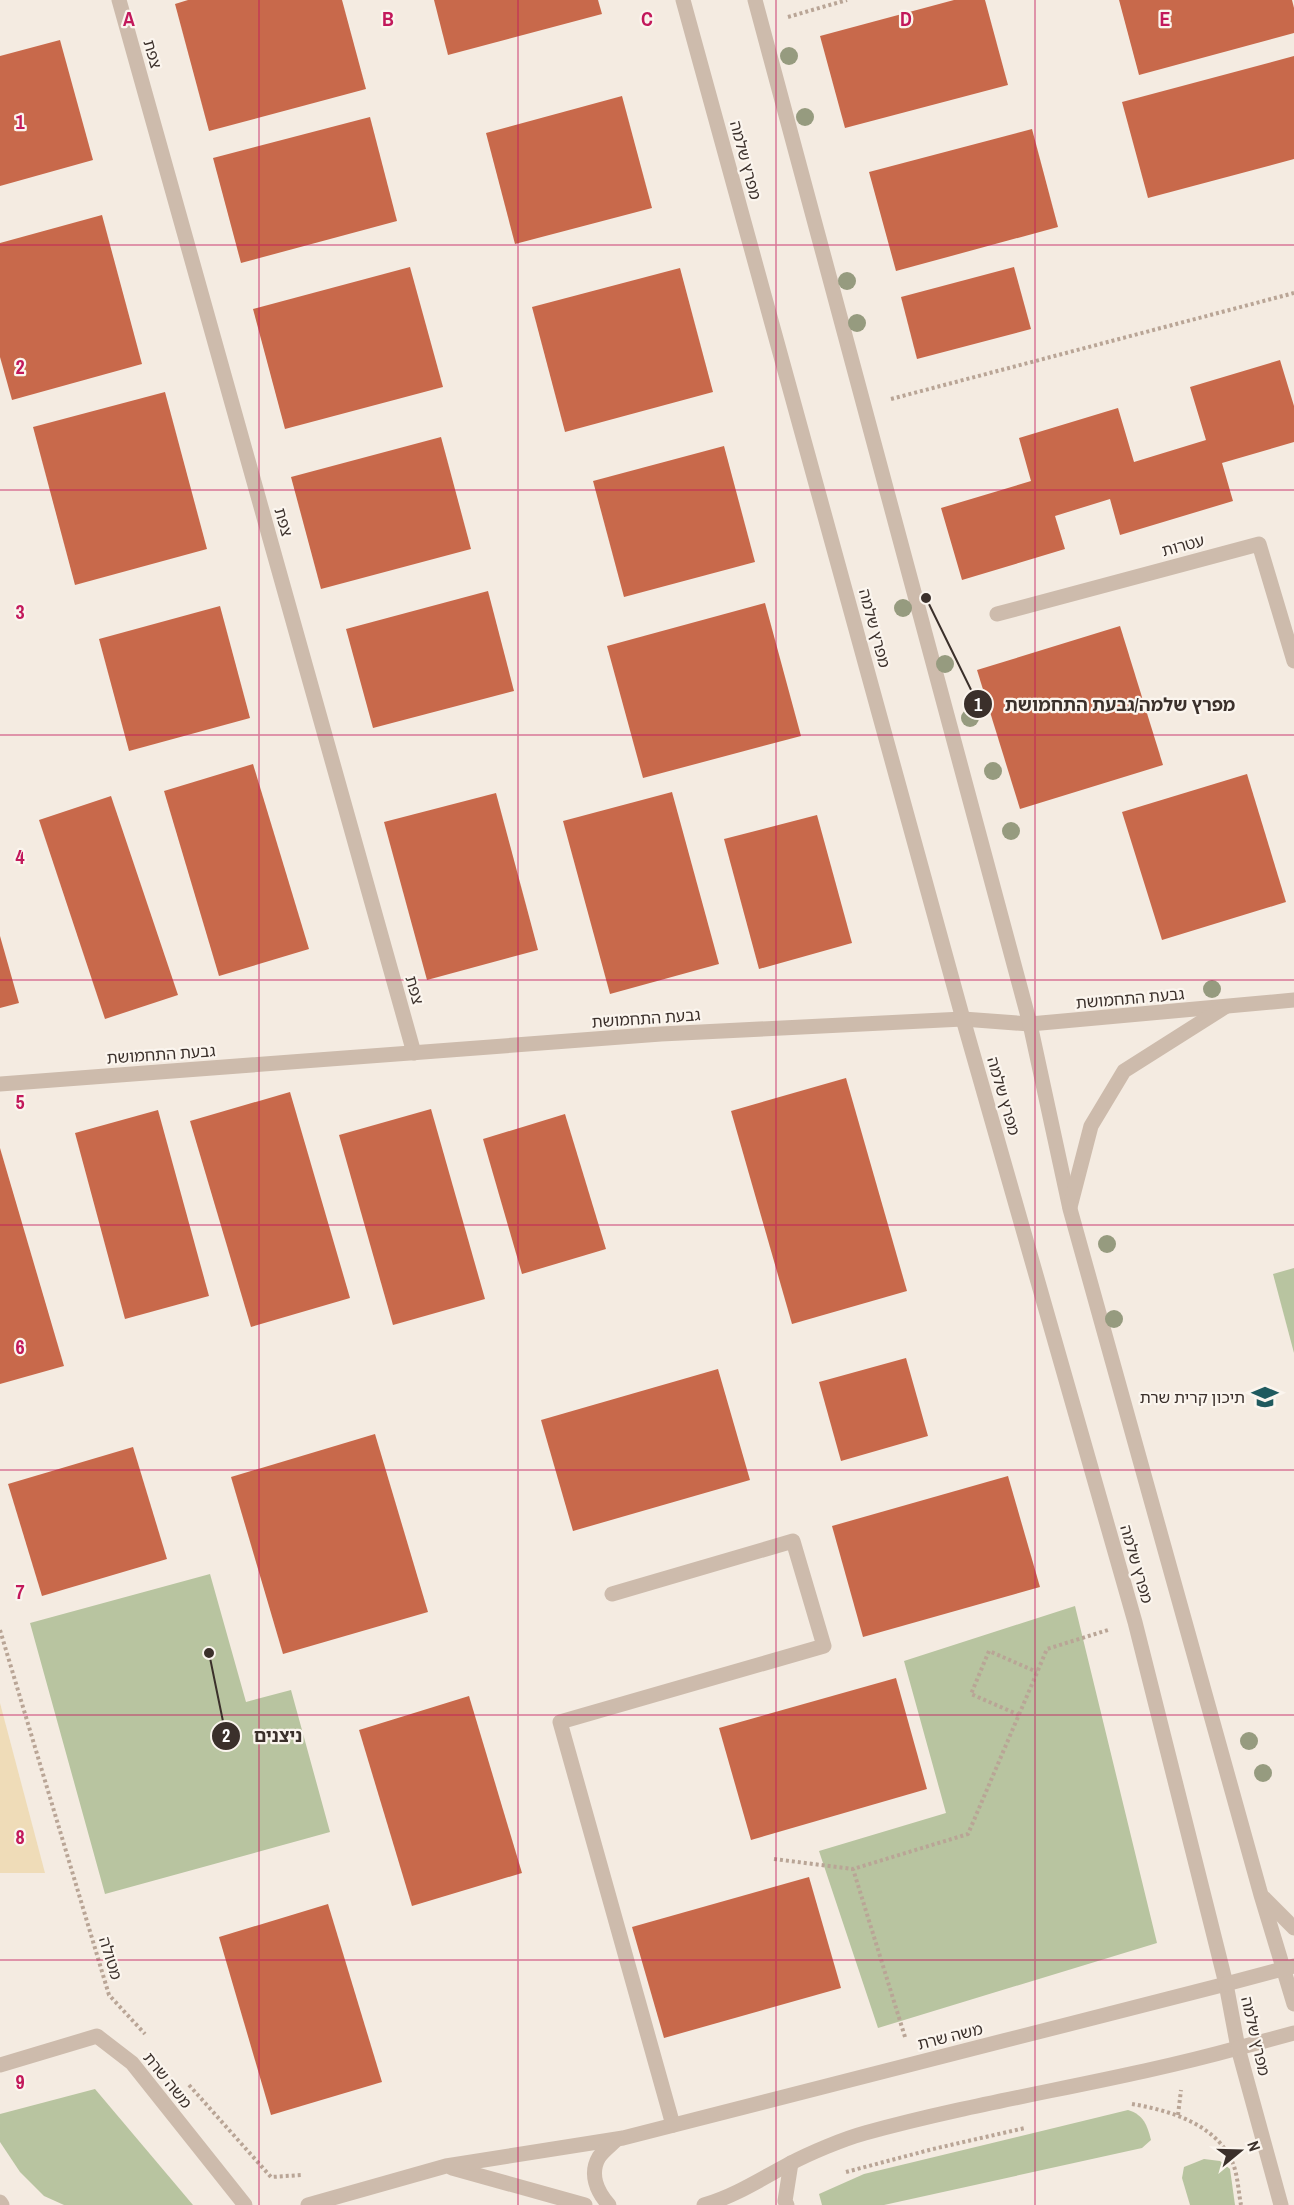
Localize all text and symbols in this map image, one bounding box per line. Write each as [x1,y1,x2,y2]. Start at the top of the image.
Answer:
text: A [123,5,135,32]
text: B [382,5,394,32]
text: C [641,5,653,32]
text: D [900,5,912,32]
text: E [1160,5,1171,32]
street label: צפת [138,37,168,71]
text: 1 [15,108,25,135]
street label: מפרץ שלמה [725,118,767,202]
text: 2 [15,353,25,380]
street label: צפת [269,505,299,539]
street label: עטרות [1159,529,1207,561]
street label: מפרץ שלמה [854,586,896,670]
text: 3 [15,598,25,625]
callout: מפרץ שלמה/גבעת התחמושת [963,686,1248,722]
text: 1 [974,692,983,717]
text: מפרץ שלמה/גבעת התחמושת [1005,692,1236,717]
text: 4 [15,843,25,870]
street label: צפת [400,973,430,1007]
street label: גבעת התחמושת [1075,982,1185,1014]
street label: גבעת התחמושת [591,1003,701,1033]
street label: גבעת התחמושת [106,1039,216,1069]
street label: מפרץ שלמה [982,1054,1026,1138]
text: 5 [15,1088,25,1115]
text: 6 [15,1333,25,1360]
school or university icon: תיכון קרית שרת [1250,1382,1280,1412]
place label: תיכון קרית שרת [1140,1386,1245,1408]
street label: מפרץ שלמה [1115,1522,1159,1606]
text: 7 [15,1578,25,1605]
callout: ניצנים [211,1718,314,1754]
text: 2 [222,1723,230,1748]
text: ניצנים [254,1723,302,1748]
text: 8 [15,1823,25,1850]
street label: מטולה [94,1934,128,1982]
street label: מפרץ שלמה [1236,1994,1276,2078]
street label: משה שרת [915,2017,985,2055]
street label: משה שרת [139,2047,197,2113]
text: 9 [15,2068,25,2095]
north arrow [1210,2121,1270,2181]
text: N [1242,2138,1266,2154]

